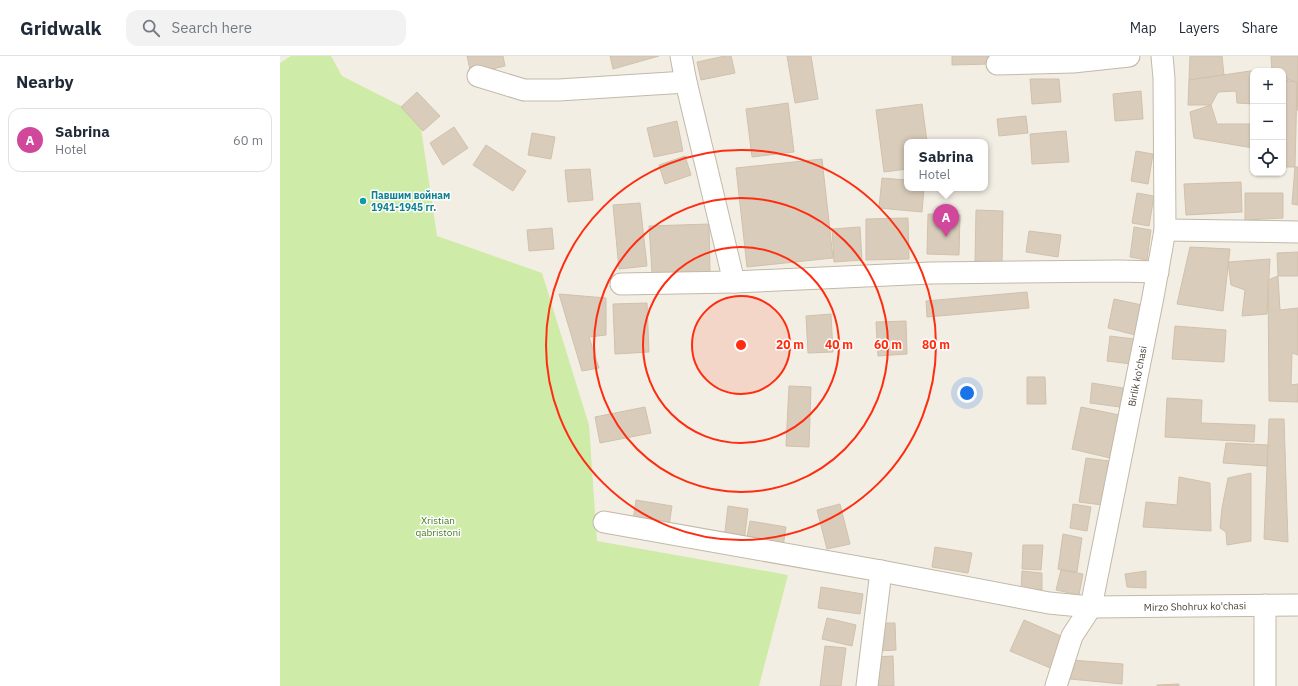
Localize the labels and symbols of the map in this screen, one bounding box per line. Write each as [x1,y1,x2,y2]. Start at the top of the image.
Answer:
place label: Павшим войнам 1941-1945 гг. [371,189,450,214]
marker: Павшим войнам 1941-1945 гг. [358,196,368,206]
pin: A [933,204,959,237]
text: 20 m [776,337,804,352]
text: 40 m [825,337,853,352]
text: 60 m [874,337,902,352]
text: 80 m [922,337,950,352]
centre of rings [734,338,748,352]
street label: Birlik ko'chasi [1125,345,1150,408]
your location [957,383,977,403]
park label: Xristian qabristoni [415,514,461,539]
street label: Mirzo Shohrux ko'chasi [1144,599,1246,614]

